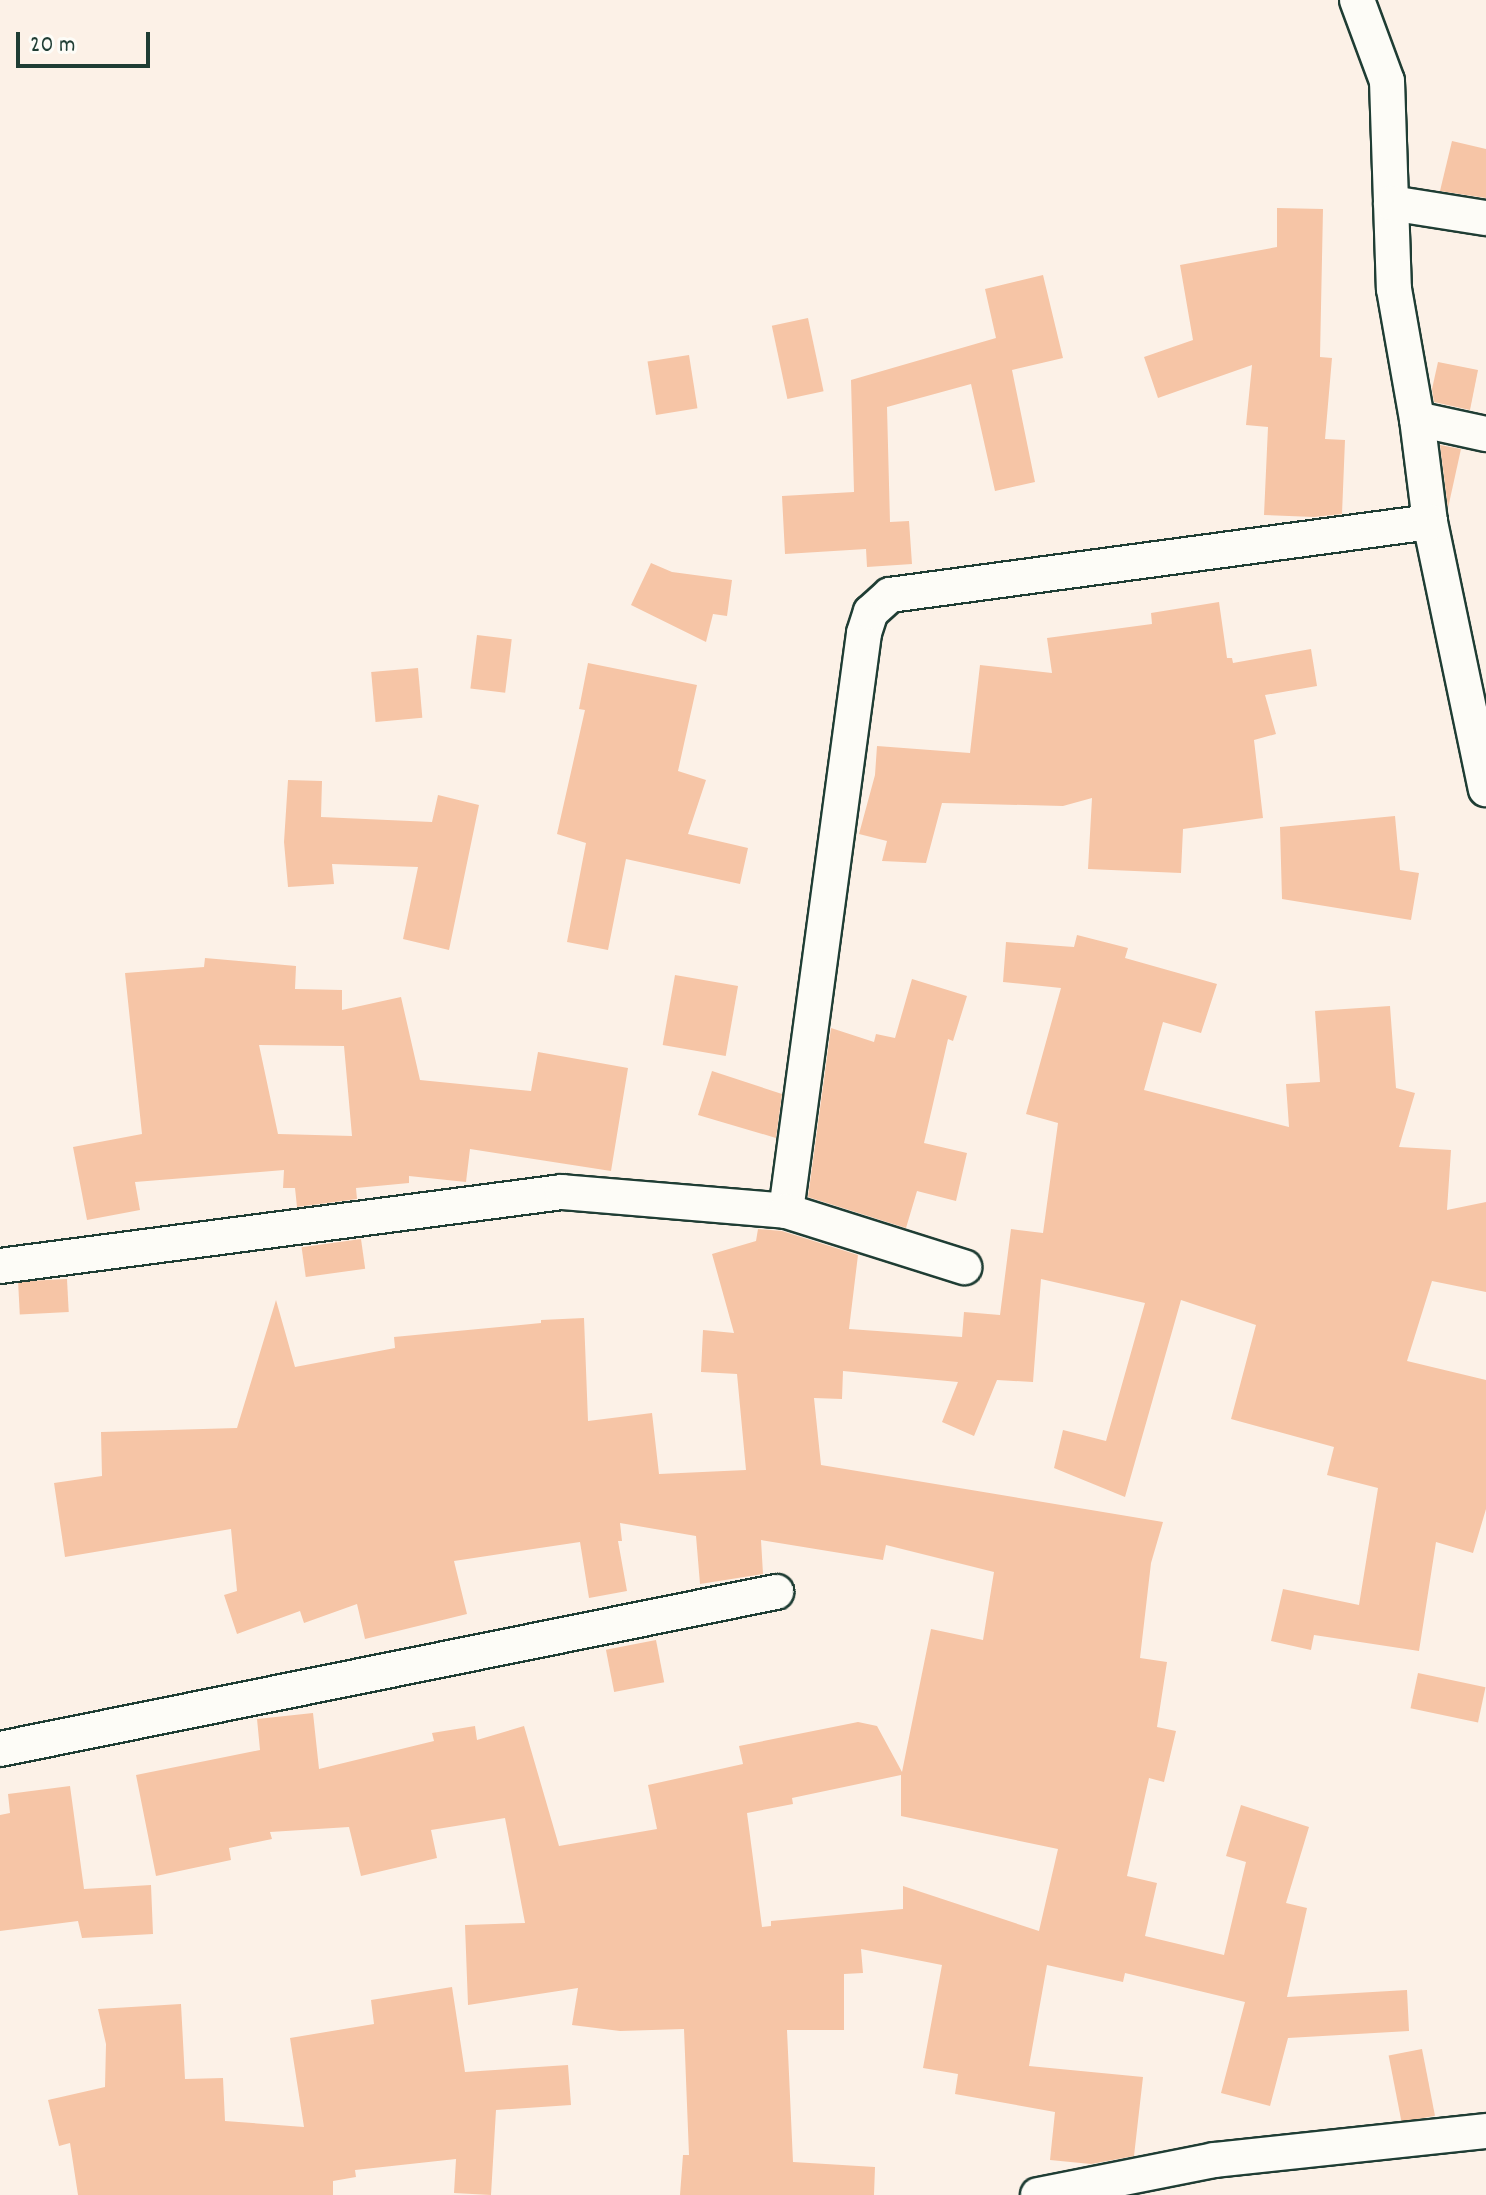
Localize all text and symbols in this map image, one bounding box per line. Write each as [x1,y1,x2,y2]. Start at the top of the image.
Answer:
scale bar [20,16,154,66]
text: 20 m [30,29,76,63]

